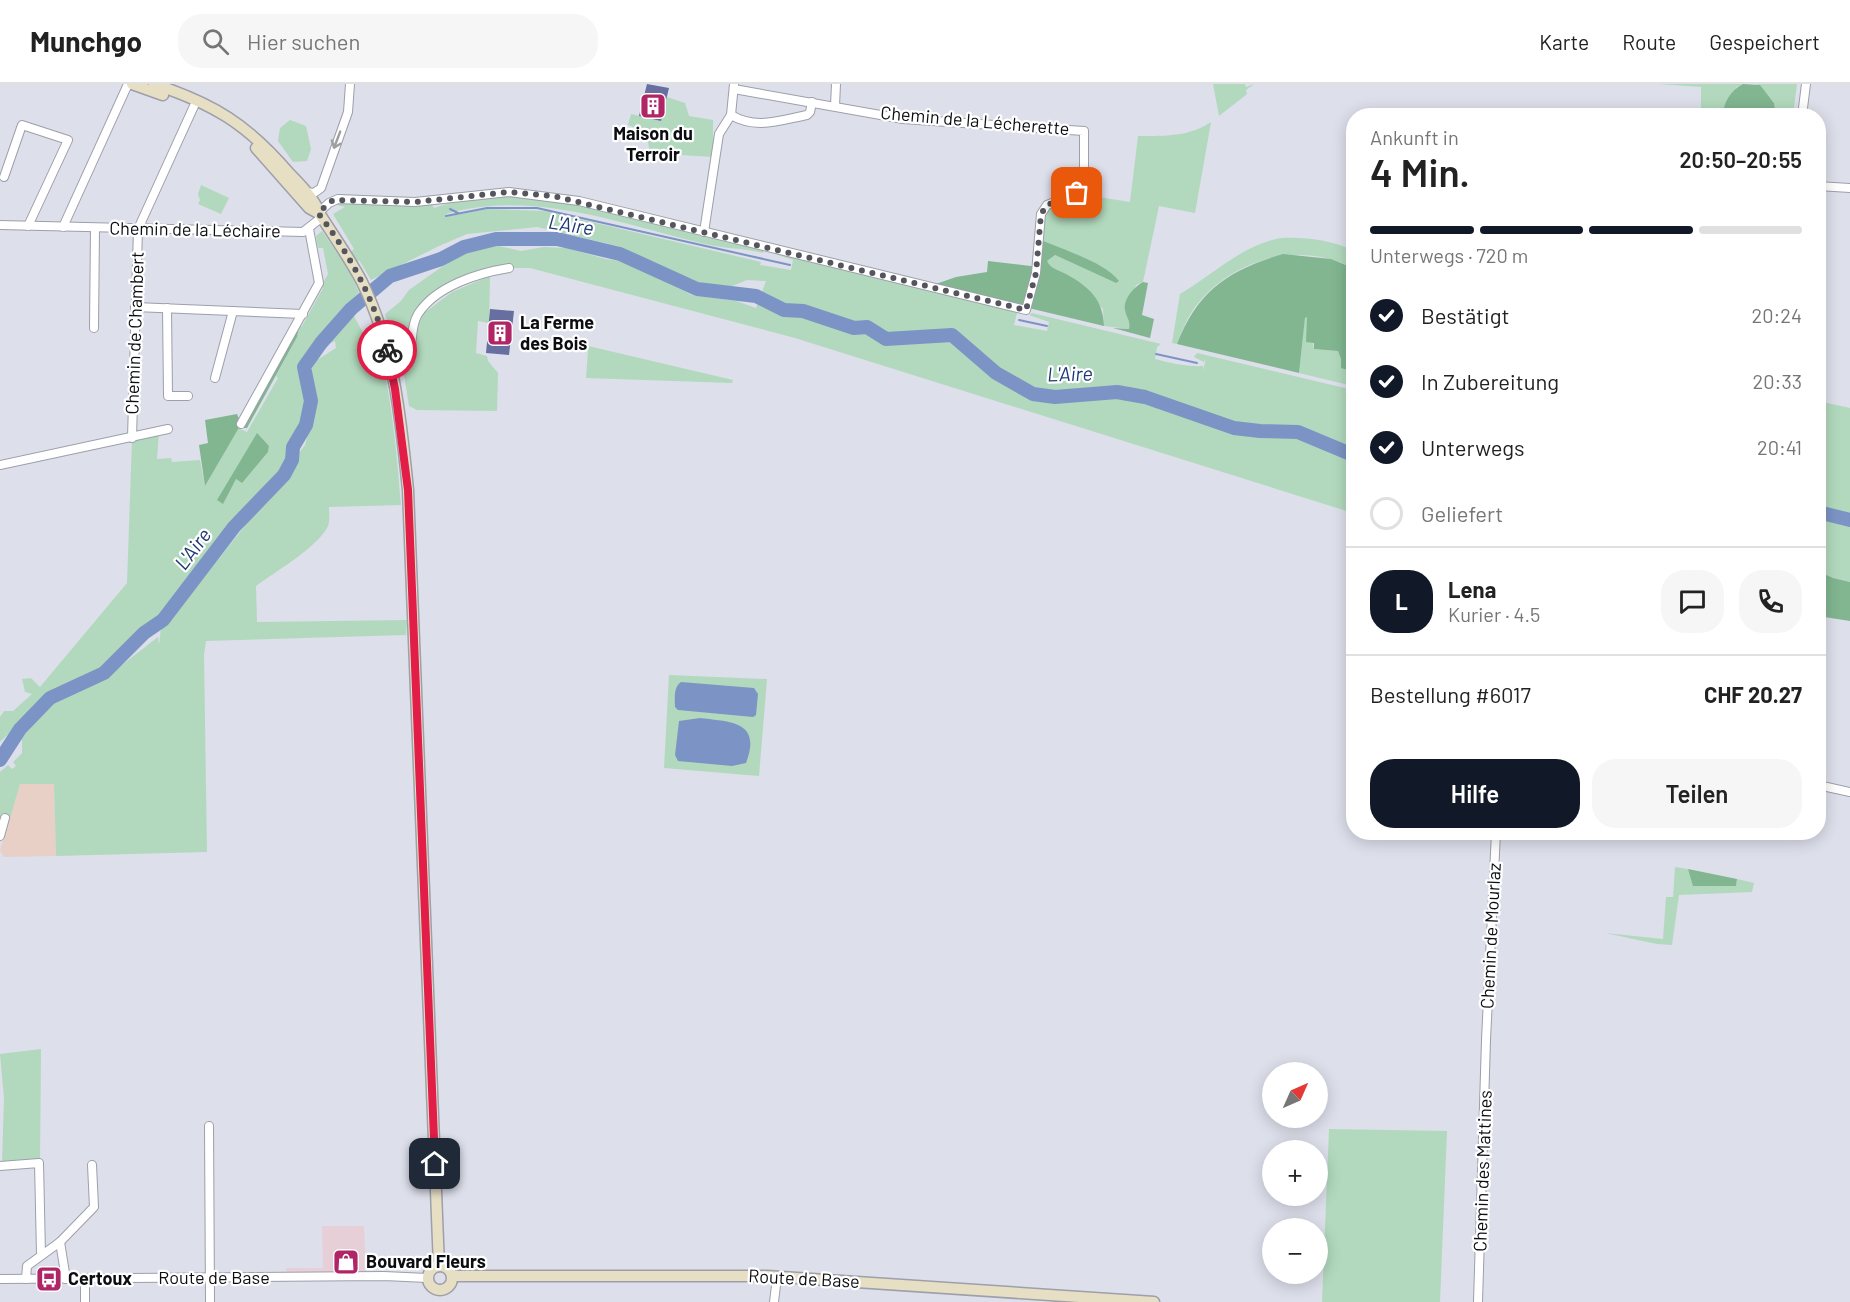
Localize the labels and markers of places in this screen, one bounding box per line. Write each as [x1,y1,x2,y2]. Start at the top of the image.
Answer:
building icon: Maison du Terroir [638,91,668,121]
place label: Maison du Terroir [613,122,693,165]
pin [1051,167,1102,218]
place label: La Ferme des Bois [520,311,594,354]
building icon: La Ferme des Bois [485,318,515,348]
pin [409,1138,460,1189]
shop icon: Bouvard Fleurs [331,1247,361,1277]
place label: Bouvard Fleurs [366,1250,486,1272]
bus stop icon: Certoux [34,1264,64,1294]
place label: Certoux [68,1267,132,1289]

